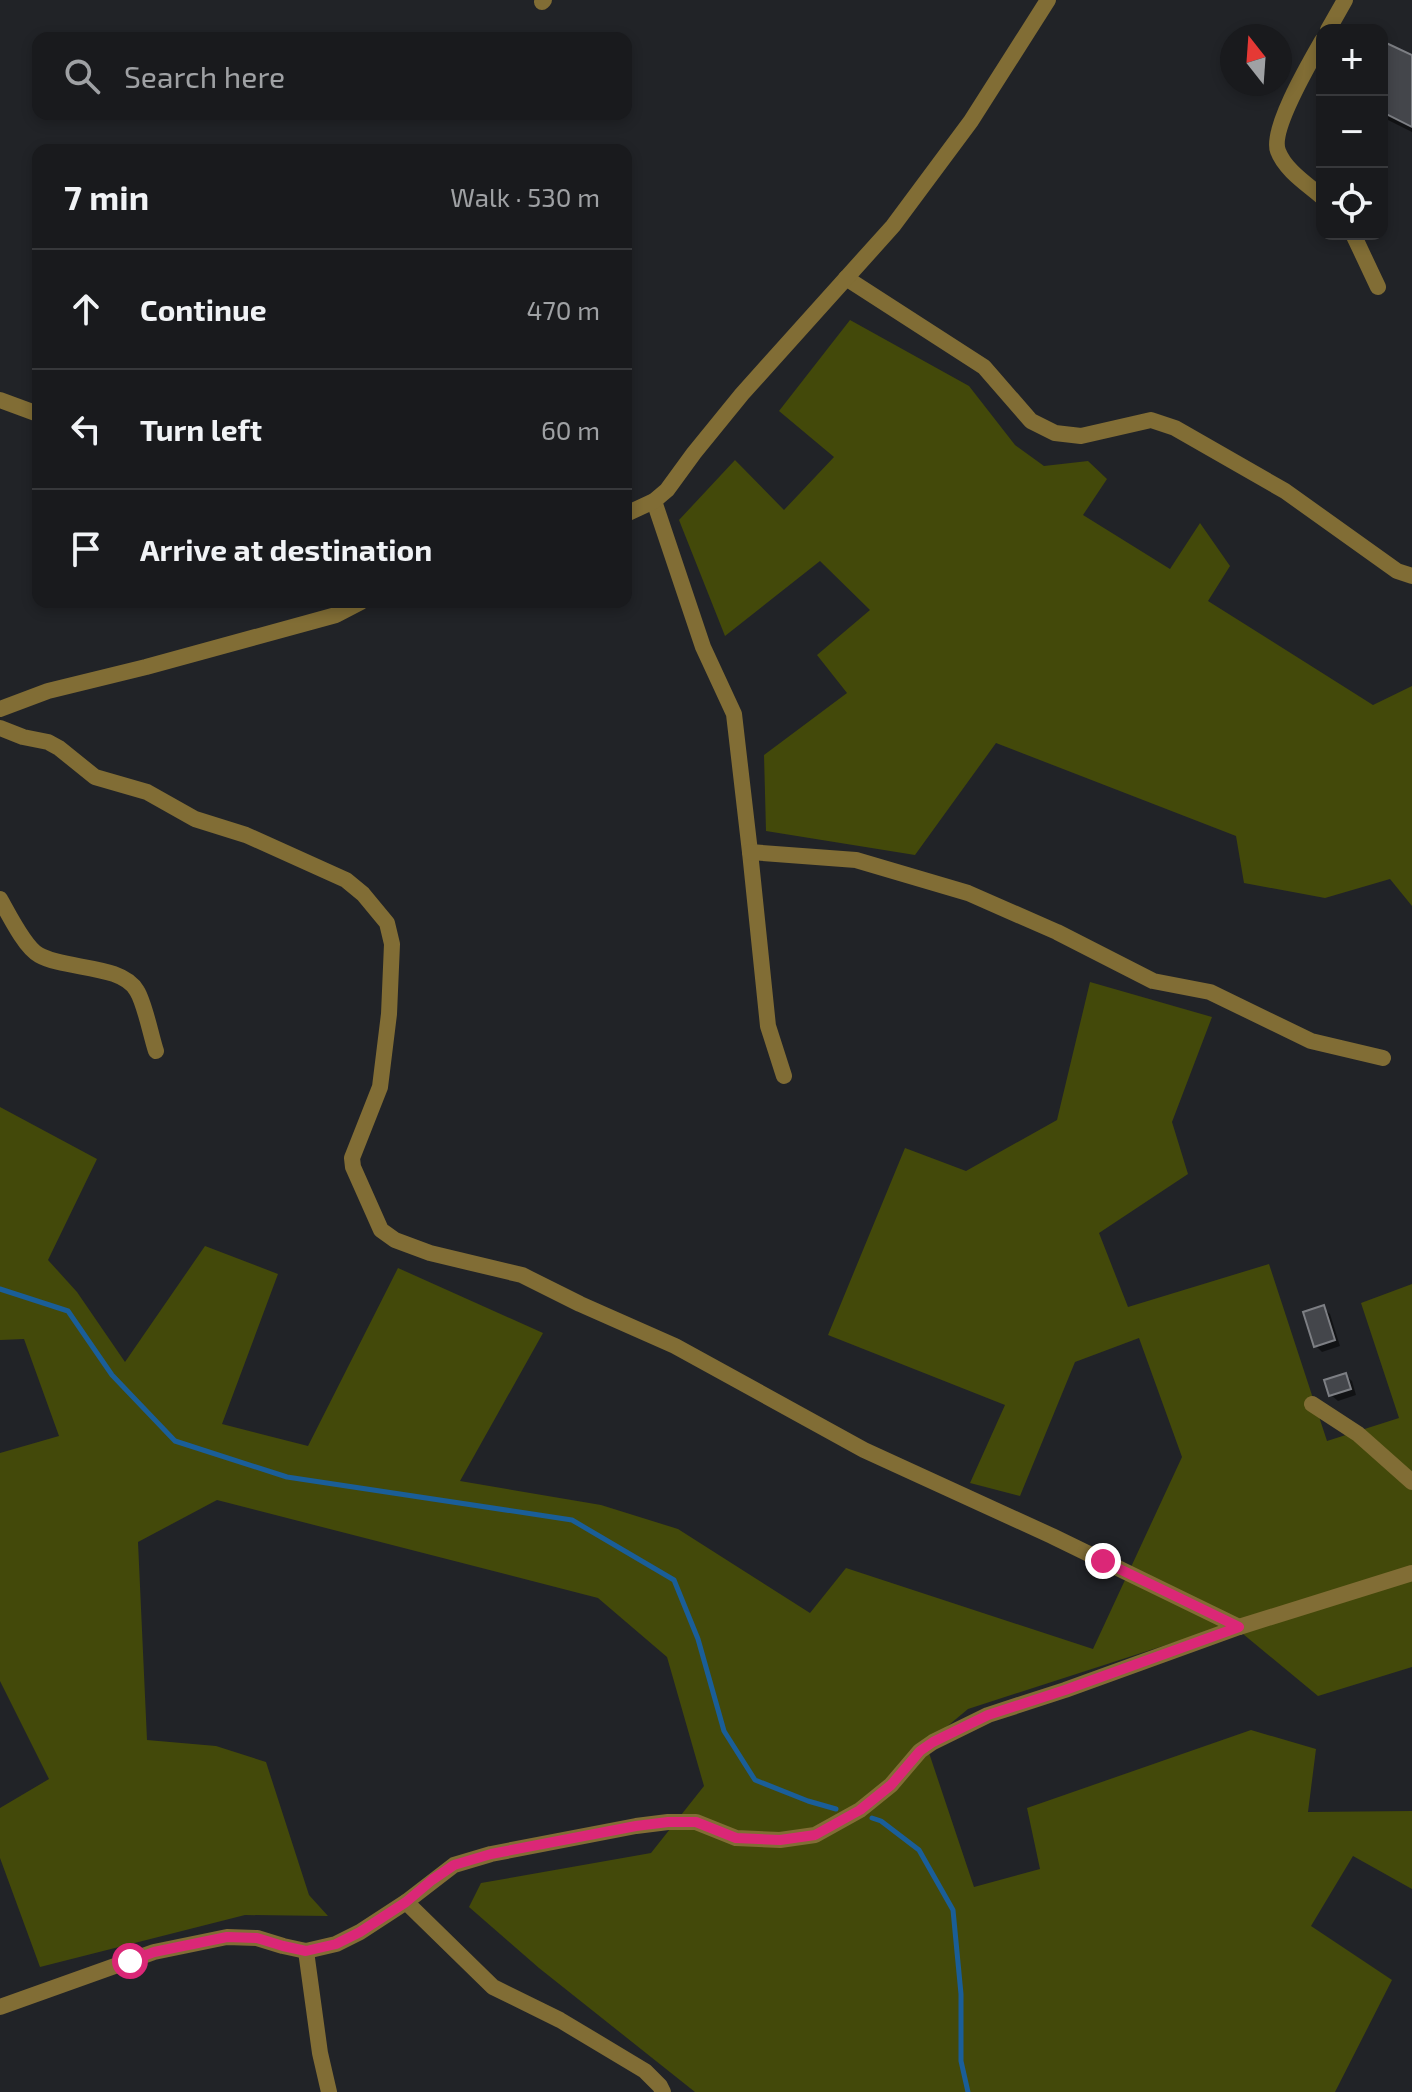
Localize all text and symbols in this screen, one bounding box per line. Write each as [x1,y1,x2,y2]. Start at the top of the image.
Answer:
north arrow [1220,24,1292,96]
map controls [1316,24,1388,240]
button: + [1316,24,1388,96]
search box [32,32,632,120]
icon: search [60,54,104,98]
text: Search here [124,58,285,94]
button: − [1316,96,1388,168]
button: locate [1316,168,1388,240]
text: 7 min [64,176,149,217]
text: Walk · 530 m [450,181,600,212]
icon: ahead [64,287,108,331]
text: Continue [140,291,267,327]
text: 470 m [526,294,600,325]
icon: left [64,407,108,451]
text: Turn left [140,411,262,447]
text: 60 m [541,414,600,445]
icon: arrive [64,527,108,571]
text: Arrive at destination [140,531,432,567]
route end [1085,1543,1121,1579]
route start [112,1943,148,1979]

